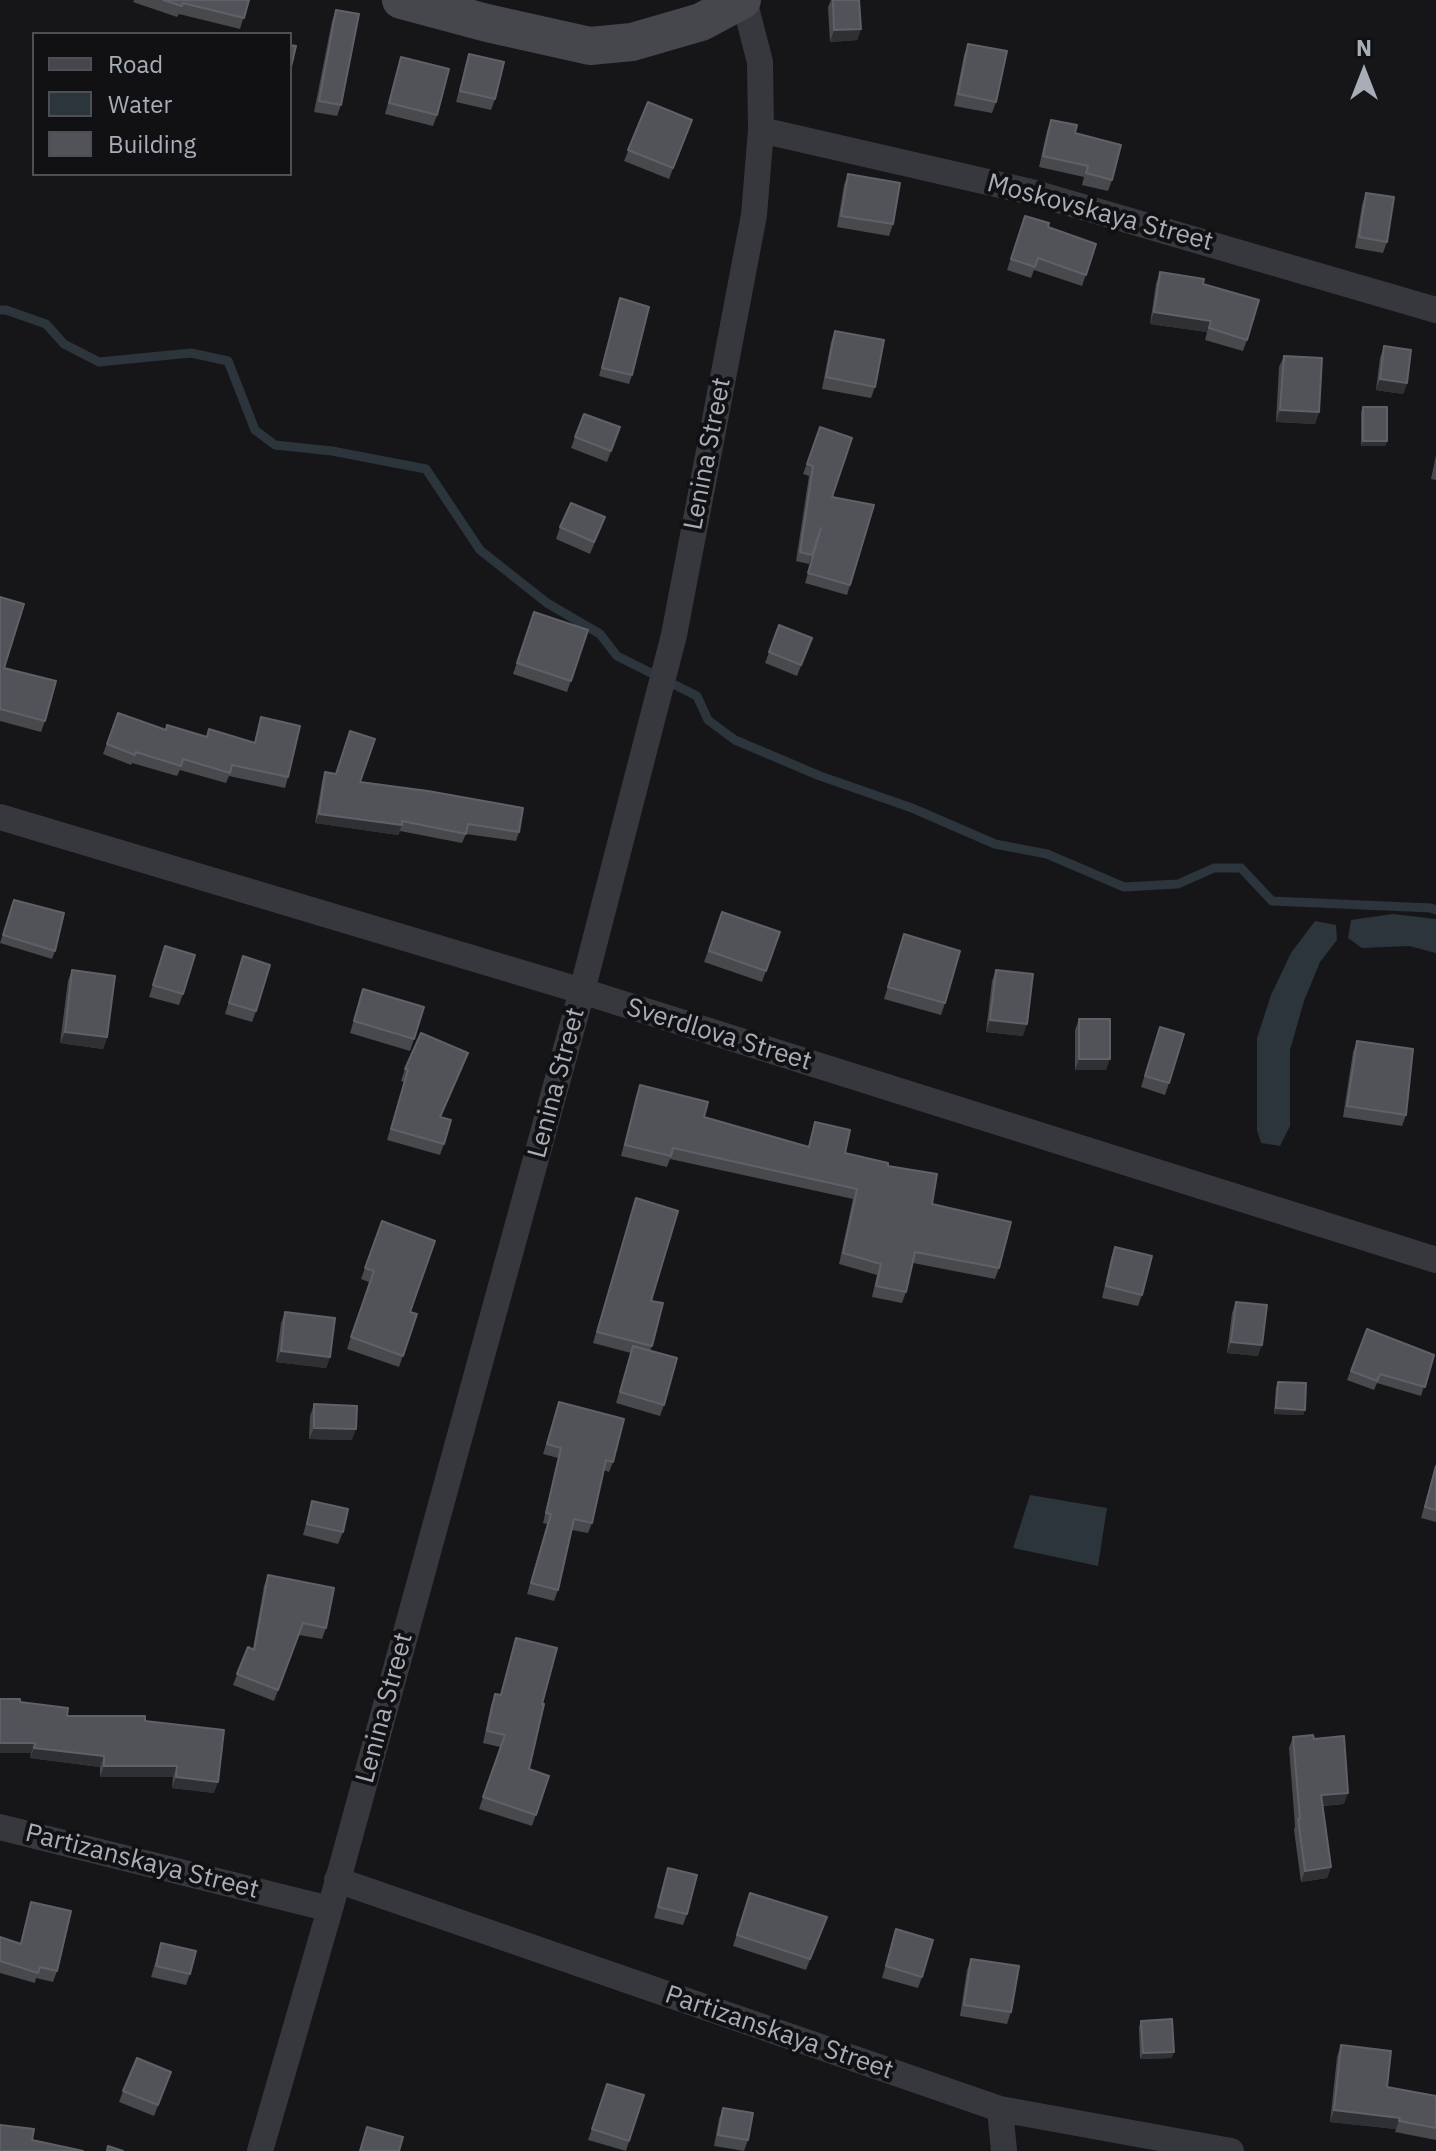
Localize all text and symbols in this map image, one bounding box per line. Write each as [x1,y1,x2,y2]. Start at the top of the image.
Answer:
legend [32,32,292,176]
north arrow [1324,32,1404,112]
text: N [1356,33,1372,62]
text: Road [108,48,163,80]
text: Water [108,88,172,120]
text: Building [108,128,196,160]
street label: Moskovskaya Street [984,168,1216,258]
street label: Lenina Street [678,375,738,533]
street label: Sverdlova Street [623,992,815,1078]
street label: Lenina Street [522,1004,592,1162]
street label: Lenina Street [350,1629,420,1787]
street label: Partizanskaya Street [22,1818,262,1906]
street label: Partizanskaya Street [661,1979,897,2087]

